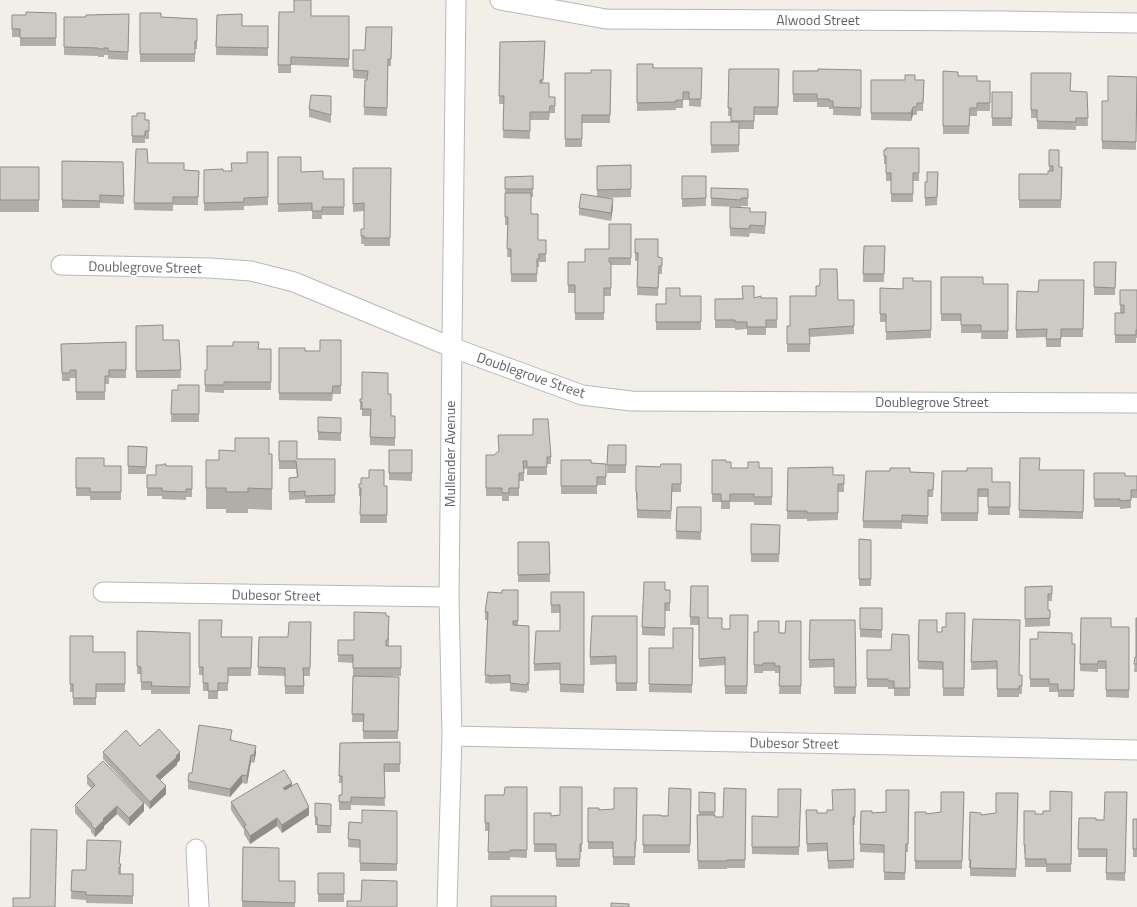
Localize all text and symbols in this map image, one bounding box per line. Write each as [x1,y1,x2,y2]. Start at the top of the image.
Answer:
street label: Alwood Street [776,9,860,30]
street label: Doublegrove Street [88,255,202,278]
street label: Doublegrove Street [474,346,588,403]
street label: Doublegrove Street [875,391,989,412]
street label: Mullender Avenue [439,401,460,507]
street label: Dubesor Street [231,583,321,606]
street label: Dubesor Street [749,731,839,754]

